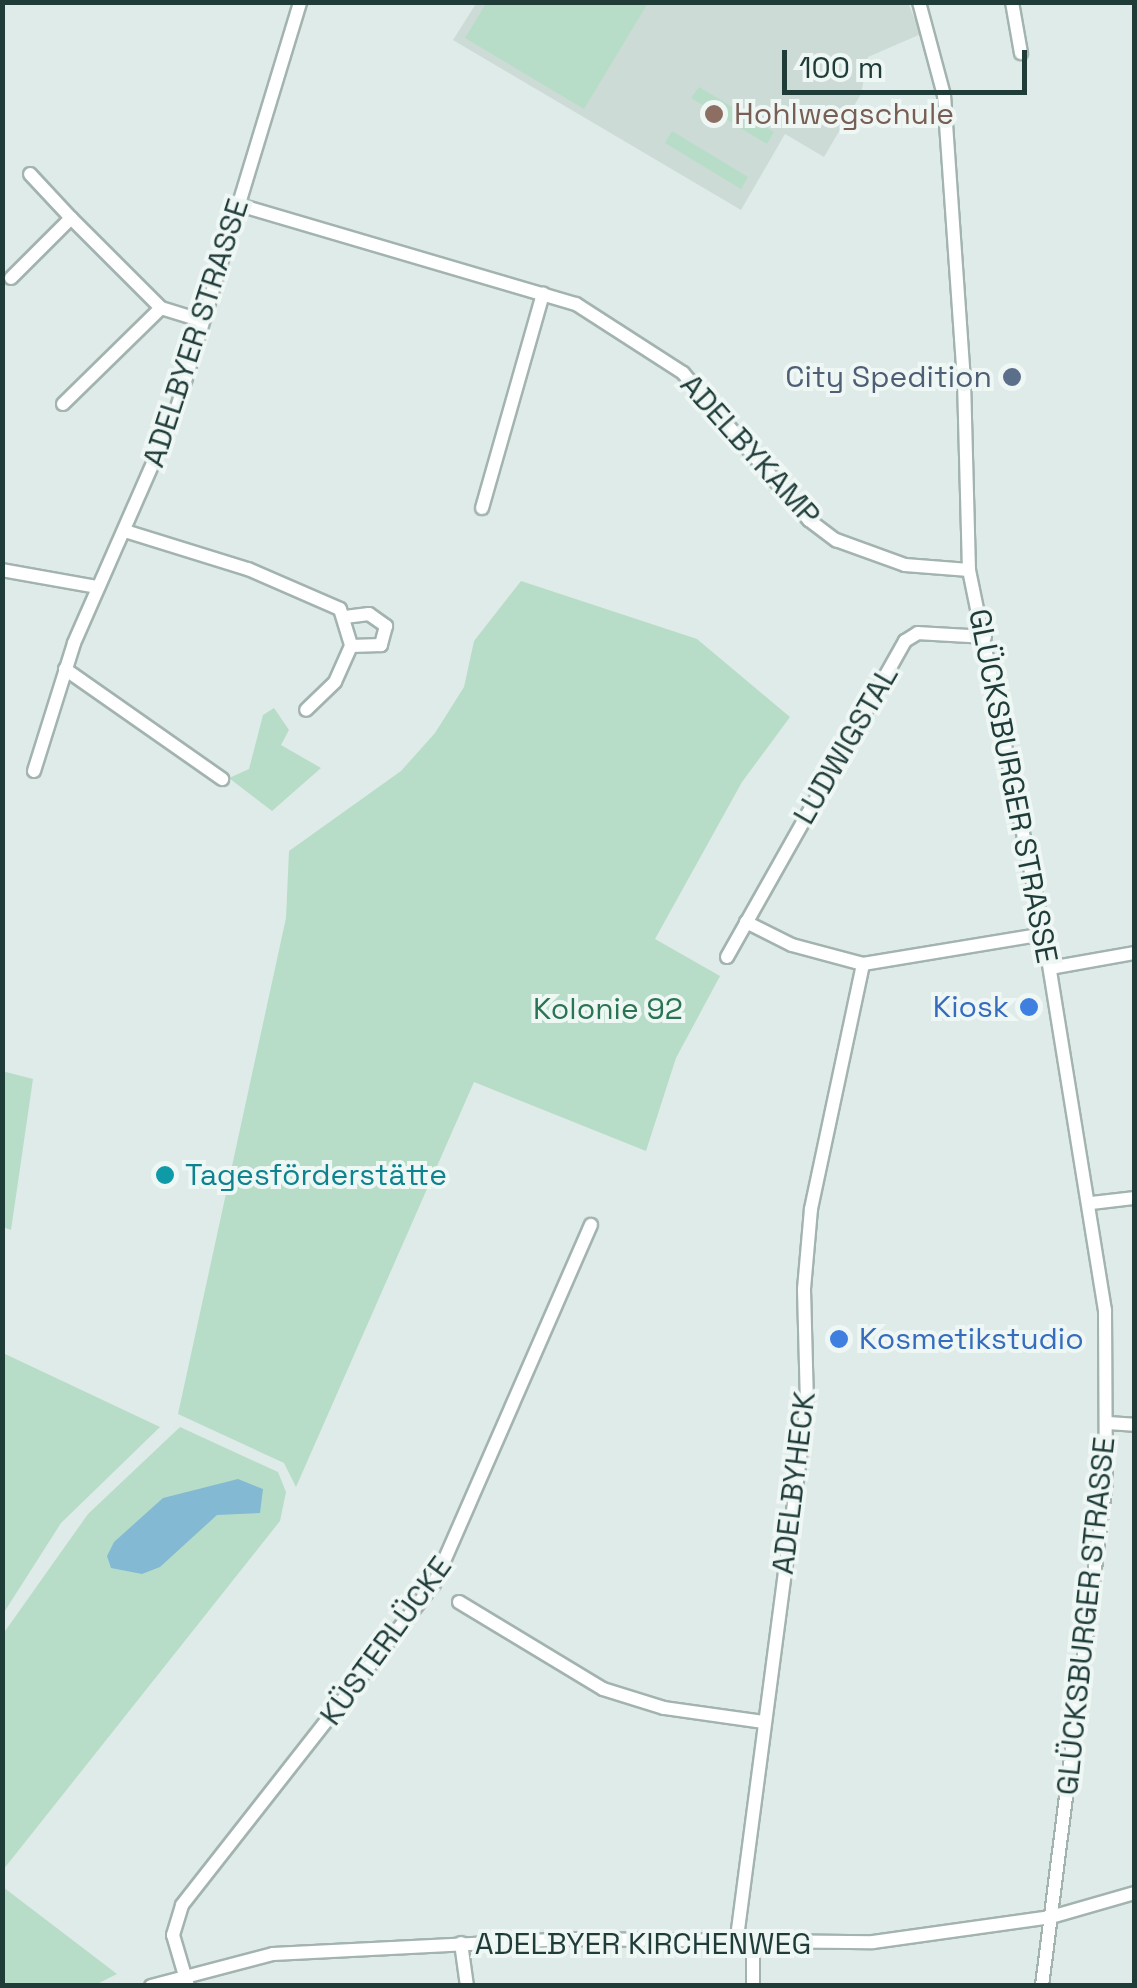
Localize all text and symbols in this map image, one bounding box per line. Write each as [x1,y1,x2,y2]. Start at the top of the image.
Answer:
scale bar [787,30,1032,92]
text: 100 m [799,48,884,87]
place label: Hohlwegschule [734,96,954,132]
marker: Hohlwegschule [703,103,725,125]
street label: ADELBYER STRASSE [136,194,256,472]
place label: City Spedition [785,359,992,395]
marker: City Spedition [1001,366,1023,388]
street label: ADELBYKAMP [673,367,827,533]
street label: GLÜCKSBURGER STRASSE [961,606,1065,966]
street label: LUDWIGSTAL [786,659,906,831]
place label: Kiosk [933,989,1009,1025]
park label: Kolonie 92 [533,991,683,1027]
marker: Kiosk [1018,996,1040,1018]
place label: Tagesförderstätte [185,1157,447,1193]
marker: Tagesförderstätte [154,1164,176,1186]
place label: Kosmetikstudio [859,1321,1084,1357]
marker: Kosmetikstudio [828,1328,850,1350]
street label: ADELBYHECK [765,1390,823,1576]
street label: GLÜCKSBURGER STRASSE [1049,1435,1123,1797]
street label: KÜSTERLÜCKE [313,1550,459,1732]
street label: ADELBYER KIRCHENWEG [475,1926,811,1962]

